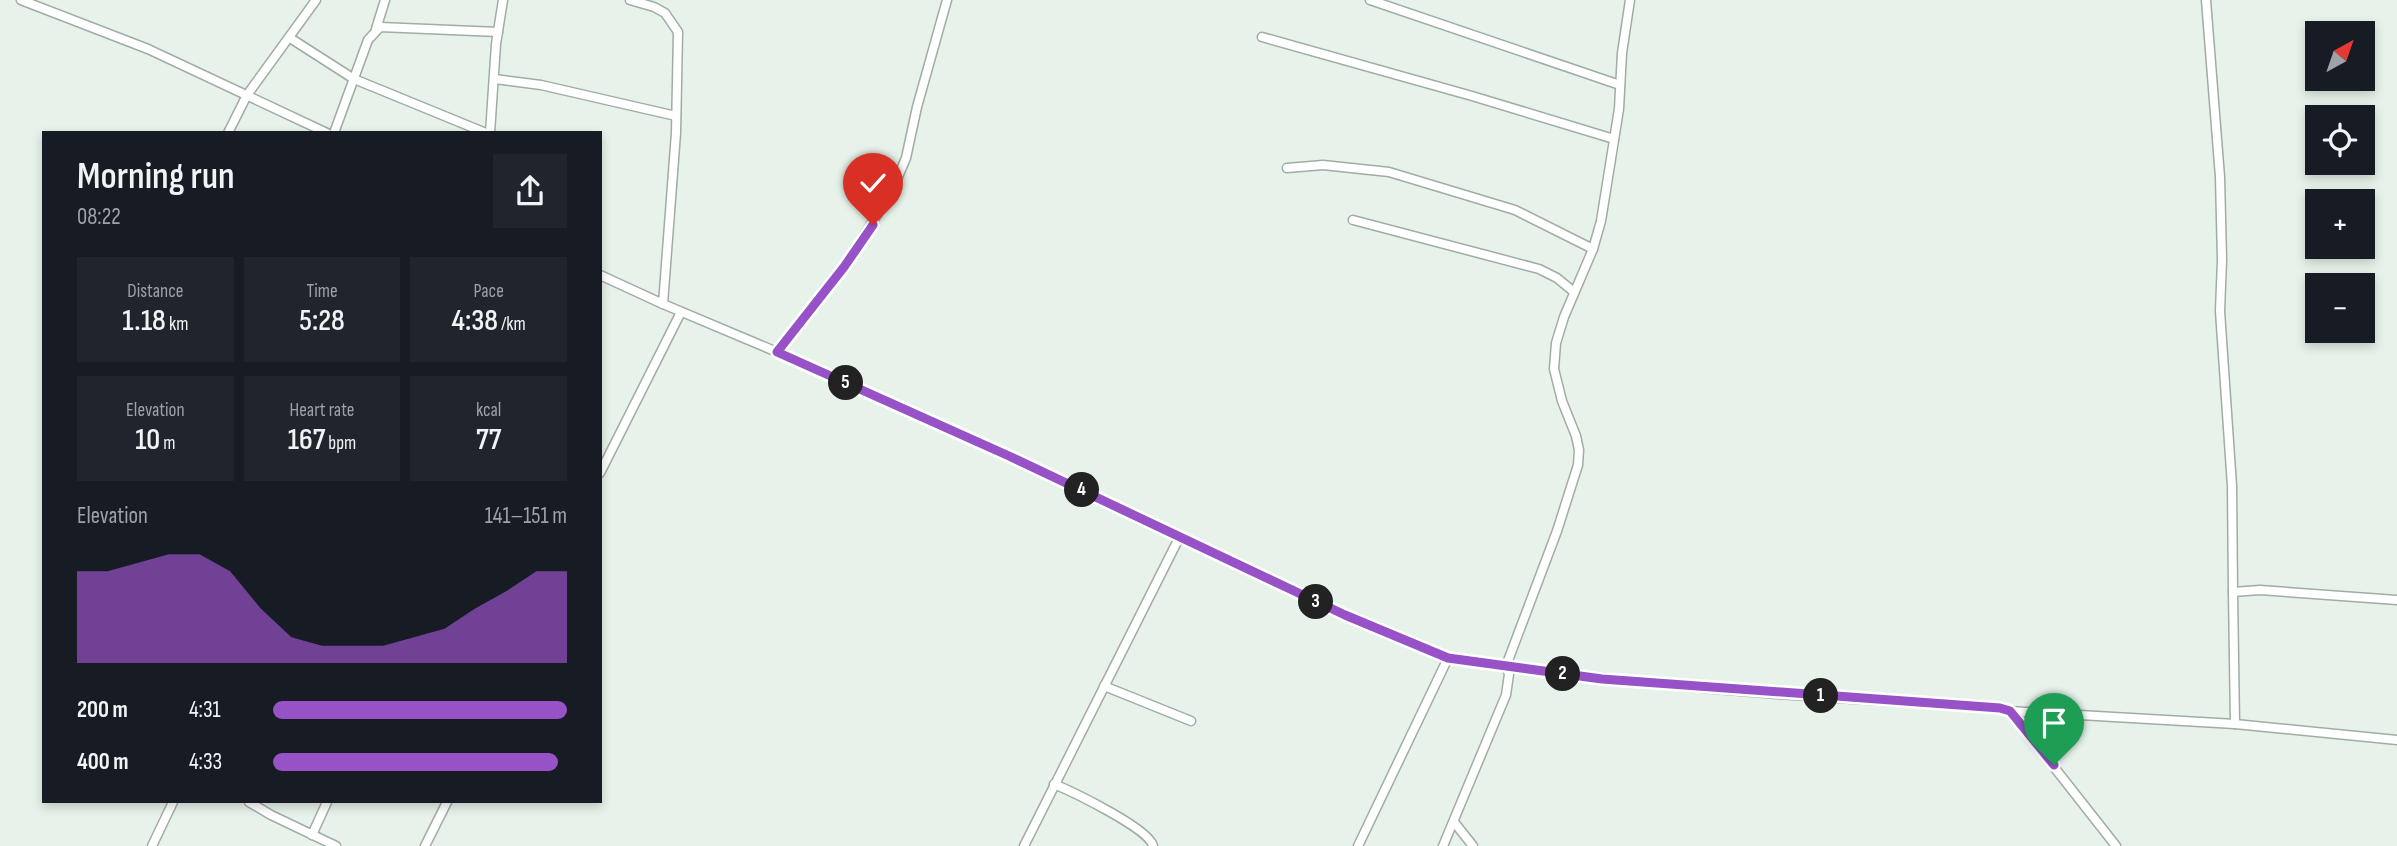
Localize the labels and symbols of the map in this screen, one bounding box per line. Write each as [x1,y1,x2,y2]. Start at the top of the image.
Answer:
north arrow [2305,21,2375,91]
pin [843,153,903,225]
pin: 5 [828,366,864,400]
pin: 4 [1064,472,1100,508]
pin: 3 [1298,584,1334,620]
pin: 2 [1546,656,1580,692]
pin: 1 [1804,678,1839,714]
pin [2024,693,2084,765]

